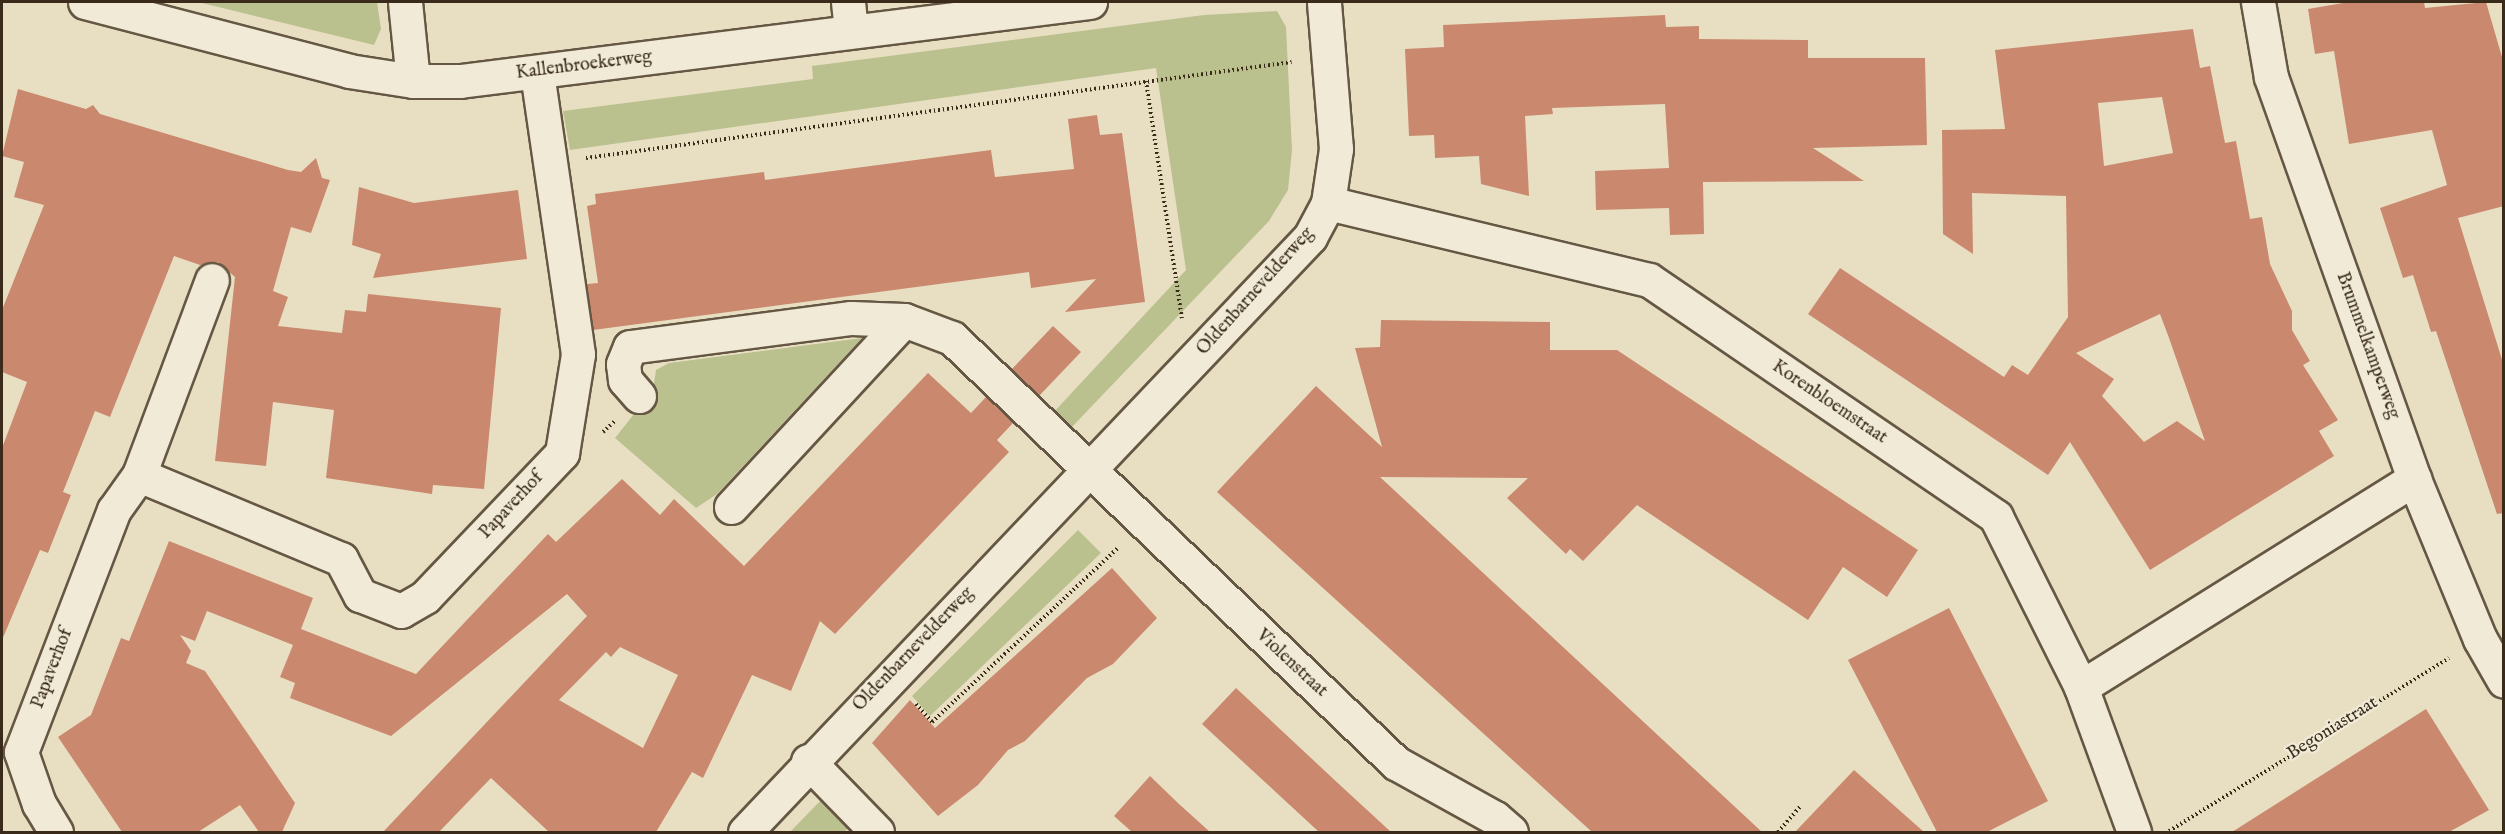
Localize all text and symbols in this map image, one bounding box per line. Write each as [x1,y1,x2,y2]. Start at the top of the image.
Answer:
street label: Kallenbroekerweg [515,47,653,85]
street label: Oldenbarnevelderweg [1193,224,1319,360]
street label: Brummelkamperweg [2330,270,2404,422]
street label: Korenbloemstraat [1767,357,1891,449]
street label: Papaverhof [476,468,548,544]
street label: Oldenbarnevelderweg [849,583,979,717]
street label: Papaverhof [28,626,78,712]
street label: Violenstraat [1251,626,1331,702]
street label: Begoniastraat [2284,693,2382,765]

